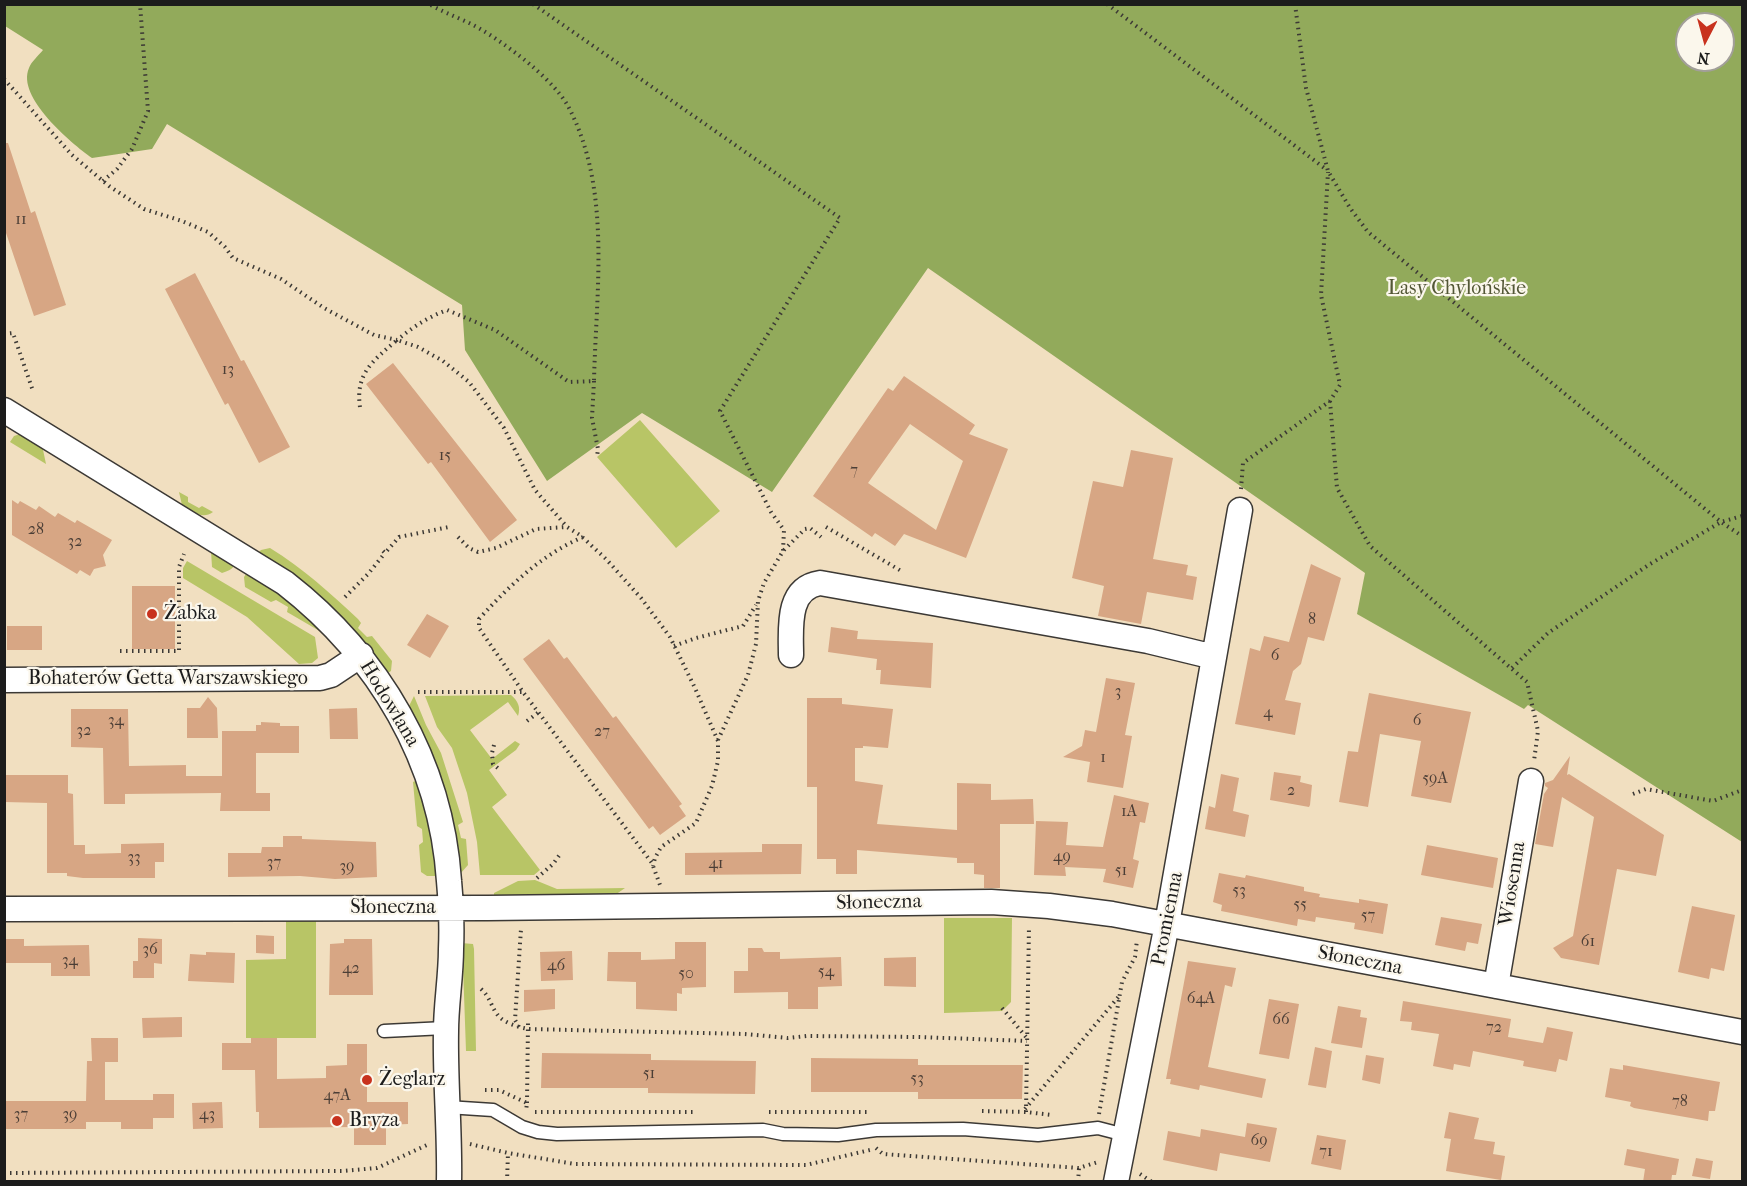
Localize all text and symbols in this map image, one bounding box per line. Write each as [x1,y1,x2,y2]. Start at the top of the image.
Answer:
north arrow [1675,12,1735,72]
text: N [1696,48,1710,68]
house number: 11 [15,210,27,230]
park label: Lasy Chylońskie [1388,277,1526,301]
house number: 13 [222,360,234,380]
house number: 15 [439,446,451,466]
house number: 7 [850,461,858,481]
house number: 28 [28,520,44,540]
house number: 32 [68,532,82,552]
place label: Żabka [164,602,217,626]
marker: Żabka [145,607,159,621]
house number: 8 [1308,610,1316,630]
house number: 6 [1271,646,1279,666]
street label: Hodowlana [354,656,424,752]
street label: Bohaterów Getta Warszawskiego [28,667,308,691]
house number: 3 [1115,682,1121,702]
house number: 4 [1263,703,1273,723]
house number: 34 [108,711,124,731]
house number: 6 [1413,711,1421,731]
house number: 32 [77,721,91,741]
house number: 27 [594,722,610,742]
house number: 1 [1100,748,1106,768]
house number: 59A [1422,769,1448,789]
house number: 2 [1287,781,1295,801]
house number: 1A [1121,802,1137,822]
street label: Wiosenna [1494,840,1532,928]
house number: 49 [1053,847,1071,867]
house number: 33 [127,848,141,868]
house number: 37 [267,853,281,873]
house number: 41 [708,854,724,874]
house number: 39 [340,857,354,877]
house number: 51 [1115,861,1127,881]
street label: Promienna [1147,870,1189,968]
house number: 53 [1232,881,1246,901]
street label: Słoneczna [836,890,922,916]
house number: 55 [1293,895,1307,915]
street label: Słoneczna [350,896,436,920]
house number: 57 [1361,906,1375,926]
house number: 61 [1581,932,1595,952]
house number: 36 [142,940,158,960]
street label: Słoneczna [1316,941,1404,981]
house number: 34 [62,951,78,971]
house number: 46 [547,956,565,976]
house number: 42 [342,959,360,979]
house number: 54 [818,962,834,982]
house number: 50 [678,964,694,984]
house number: 64A [1187,989,1215,1009]
house number: 66 [1272,1010,1290,1030]
house number: 72 [1486,1018,1502,1038]
house number: 51 [643,1064,655,1084]
place label: Żeglarz [379,1068,445,1092]
house number: 53 [910,1069,924,1089]
marker: Żeglarz [360,1073,374,1087]
house number: 47A [323,1086,351,1106]
house number: 78 [1672,1092,1688,1112]
house number: 37 [14,1105,28,1125]
house number: 39 [63,1105,77,1125]
house number: 43 [199,1105,215,1125]
place label: Bryza [349,1109,399,1133]
marker: Bryza [330,1114,344,1128]
house number: 69 [1250,1131,1268,1151]
house number: 71 [1319,1142,1333,1162]

